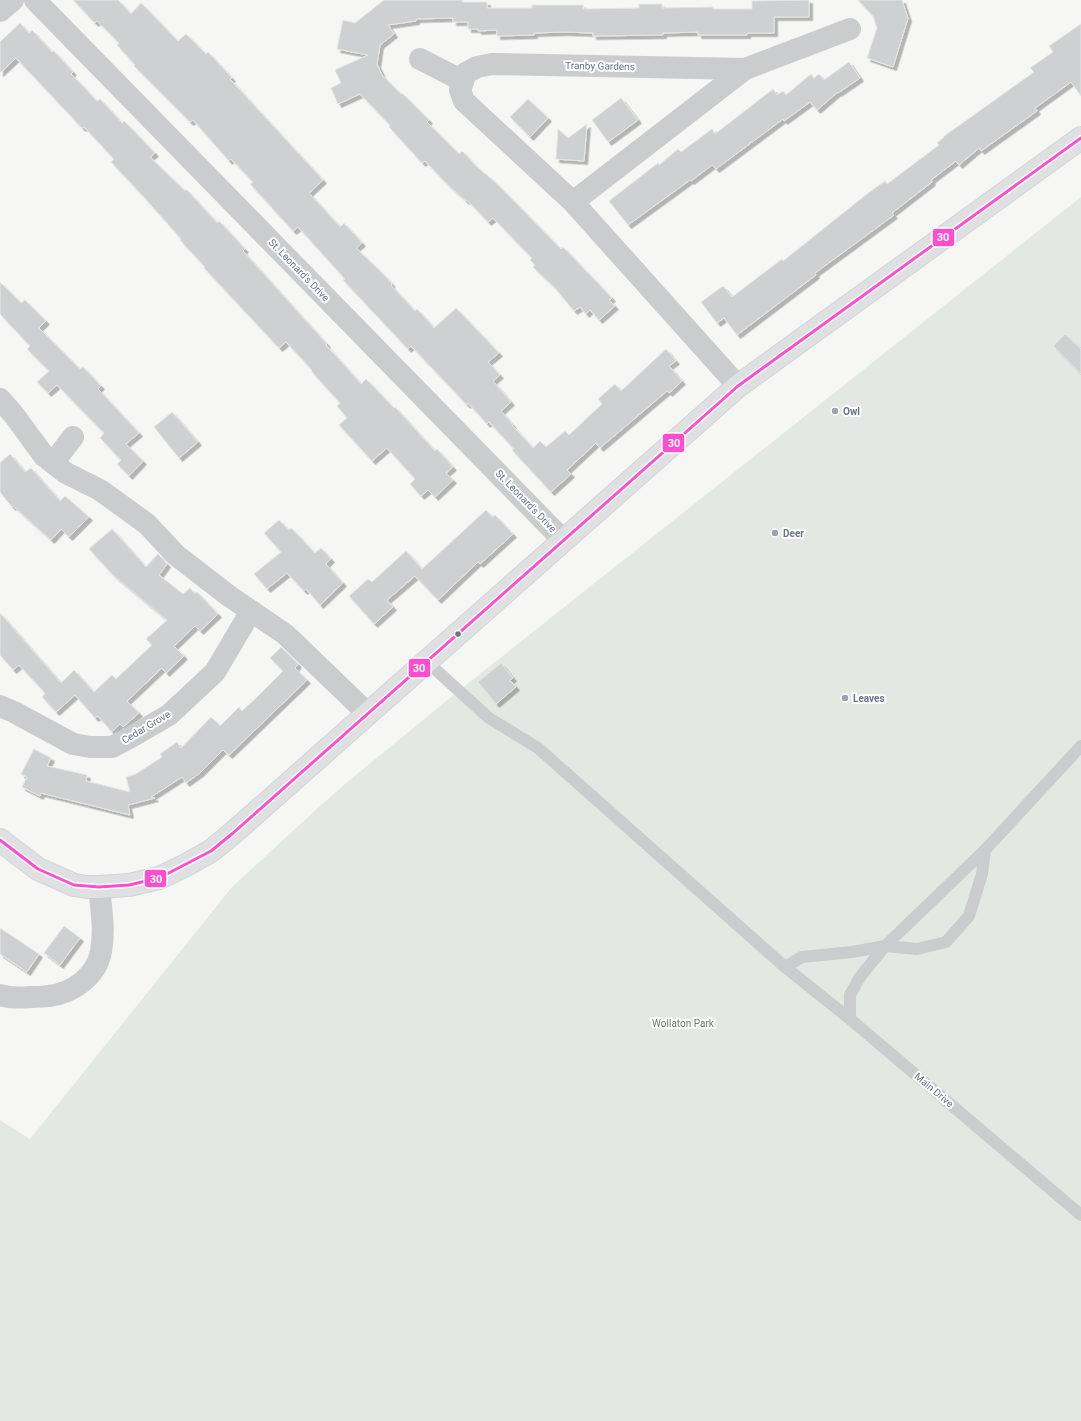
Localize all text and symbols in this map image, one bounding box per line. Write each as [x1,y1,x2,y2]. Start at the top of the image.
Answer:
street label: Tranby Gardens [565,60,635,72]
line badge: 30 [932,228,955,247]
text: 30 [937,231,949,244]
street label: St. Leonard's Drive [267,237,331,303]
marker: Owl [830,406,840,416]
place label: Owl [843,406,860,417]
line badge: 30 [662,433,685,453]
text: 30 [668,437,680,450]
street label: St. Leonard's Drive [494,468,558,534]
marker: Deer [770,528,780,538]
place label: Deer [783,528,804,539]
unlabelled marker [453,629,463,639]
line badge: 30 [408,658,431,678]
text: 30 [413,662,425,675]
marker: Leaves [840,693,850,703]
place label: Leaves [853,693,885,704]
street label: Cedar Grove [120,708,172,746]
line badge: 30 [144,869,167,888]
text: 30 [150,873,162,886]
park label: Wollaton Park [652,1018,715,1029]
street label: Main Drive [912,1071,956,1109]

